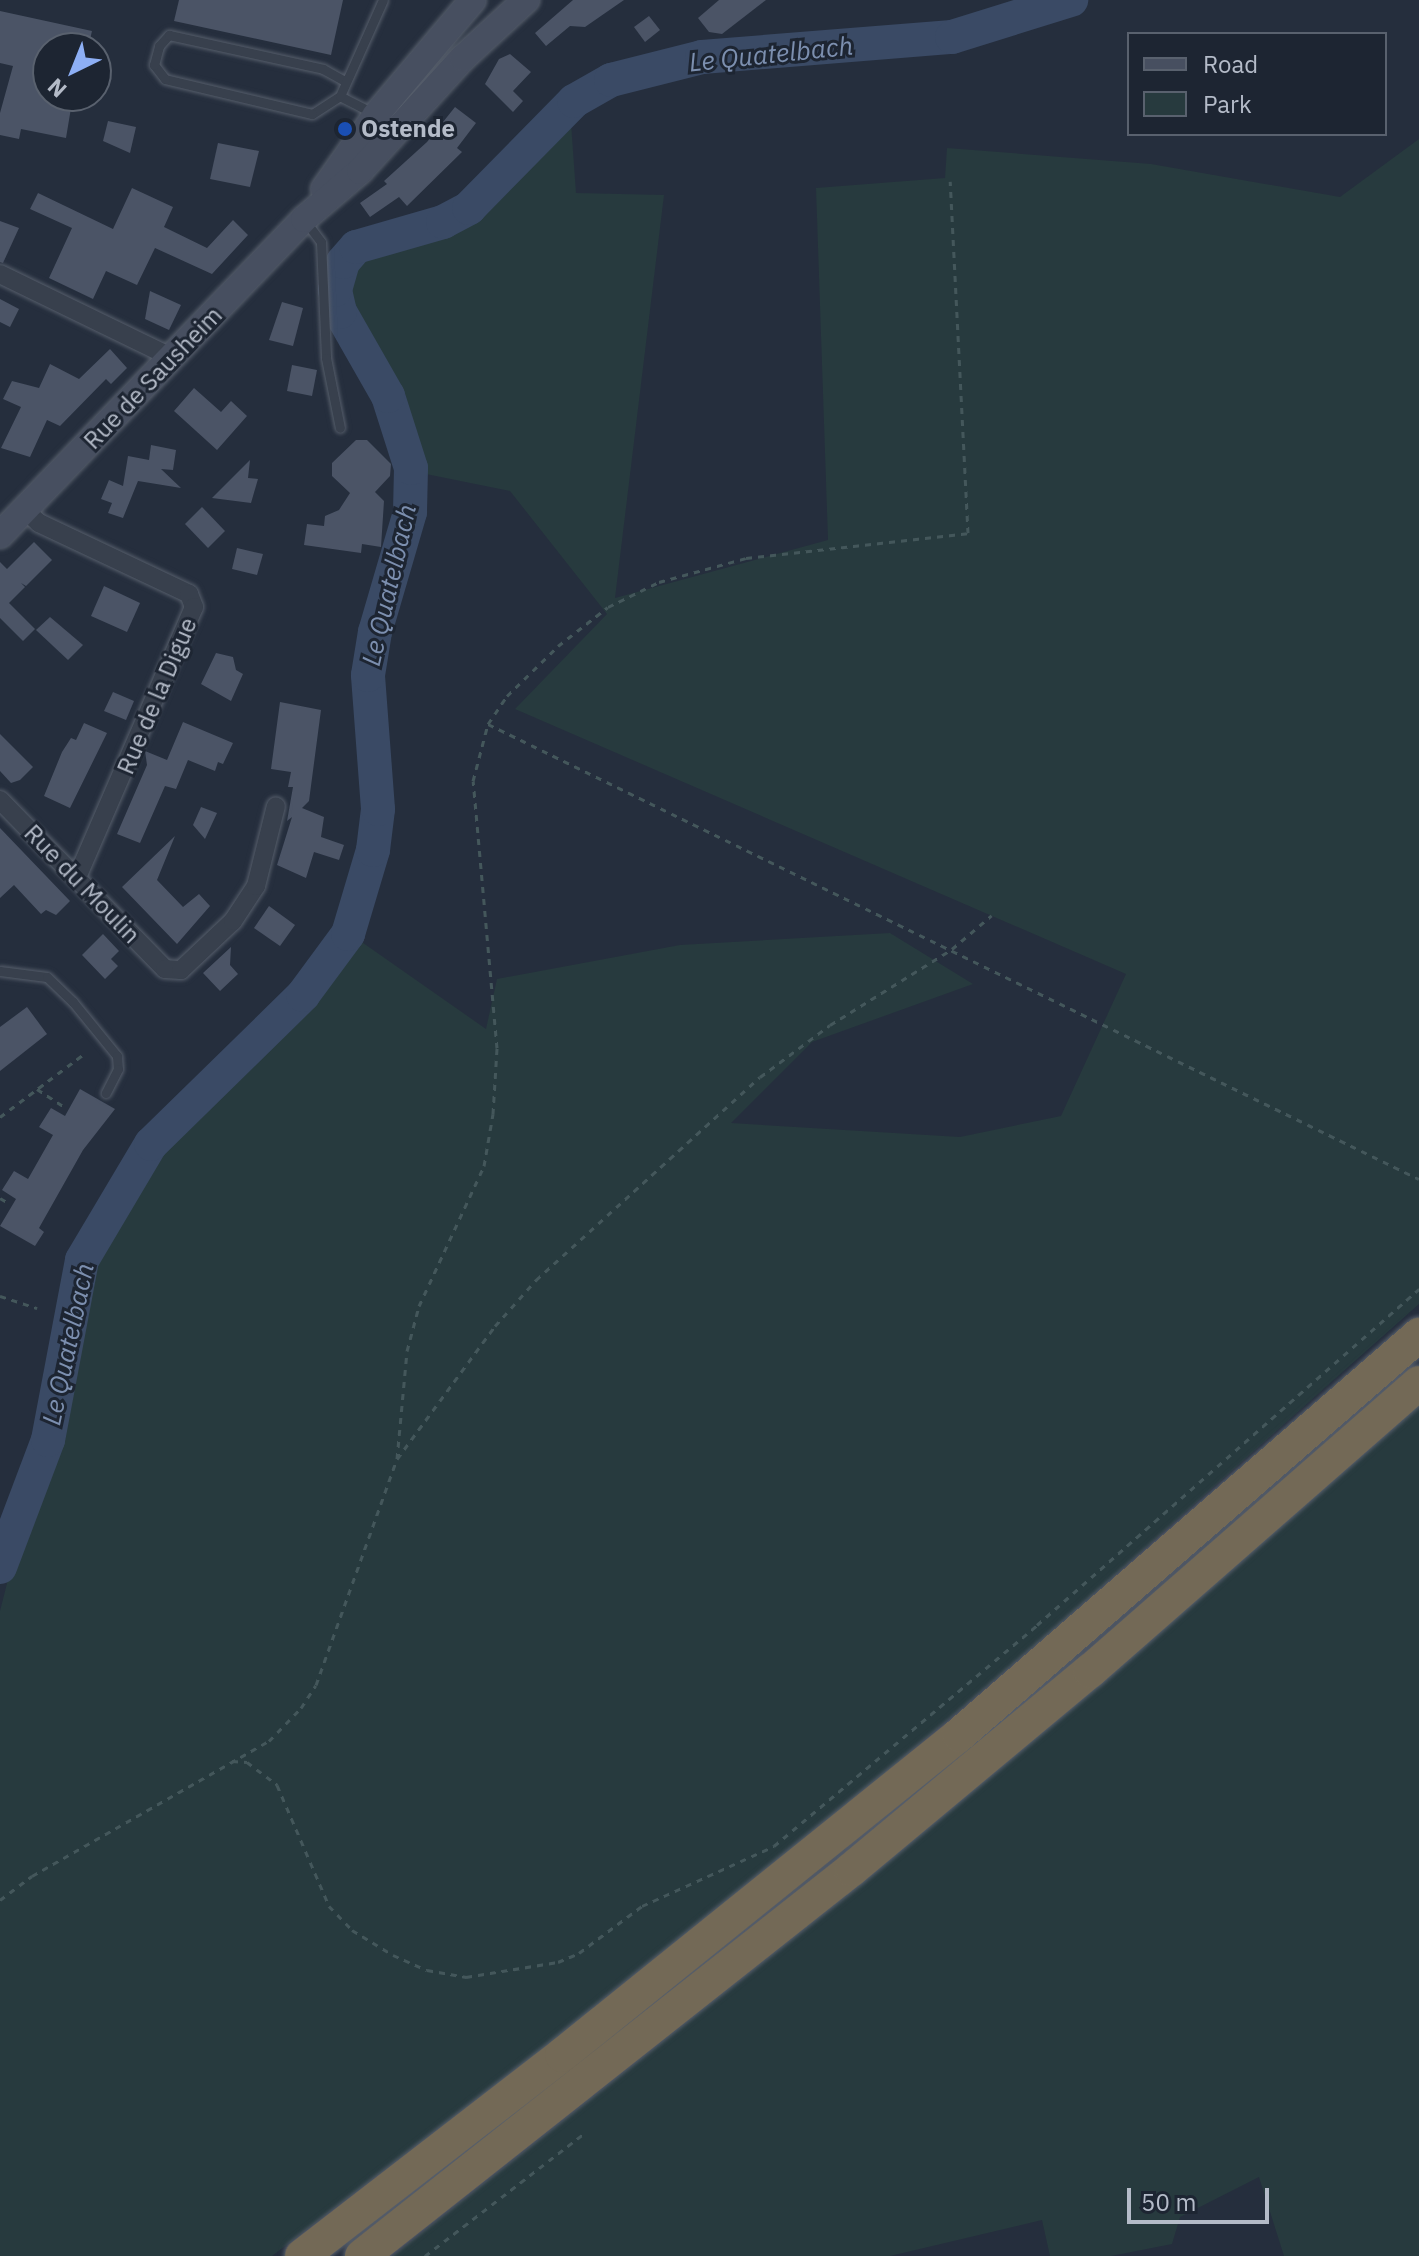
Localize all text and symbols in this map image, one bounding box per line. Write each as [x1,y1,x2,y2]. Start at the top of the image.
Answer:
water label: Le Quatelbach [687,30,855,78]
north arrow [32,32,112,112]
legend [1127,32,1387,136]
text: Road [1203,48,1258,80]
text: N [41,72,72,104]
text: Park [1203,88,1252,120]
place label: Ostende [361,115,455,143]
marker: Ostende [336,120,354,138]
street label: Rue de Sausheim [78,301,228,455]
water label: Le Quatelbach [355,501,423,669]
street label: Rue de la Digue [111,613,203,779]
street label: Rue du Moulin [18,819,146,949]
water label: Le Quatelbach [36,1260,100,1428]
scale bar [1131,2172,1273,2222]
text: 50 m [1141,2186,1196,2218]

